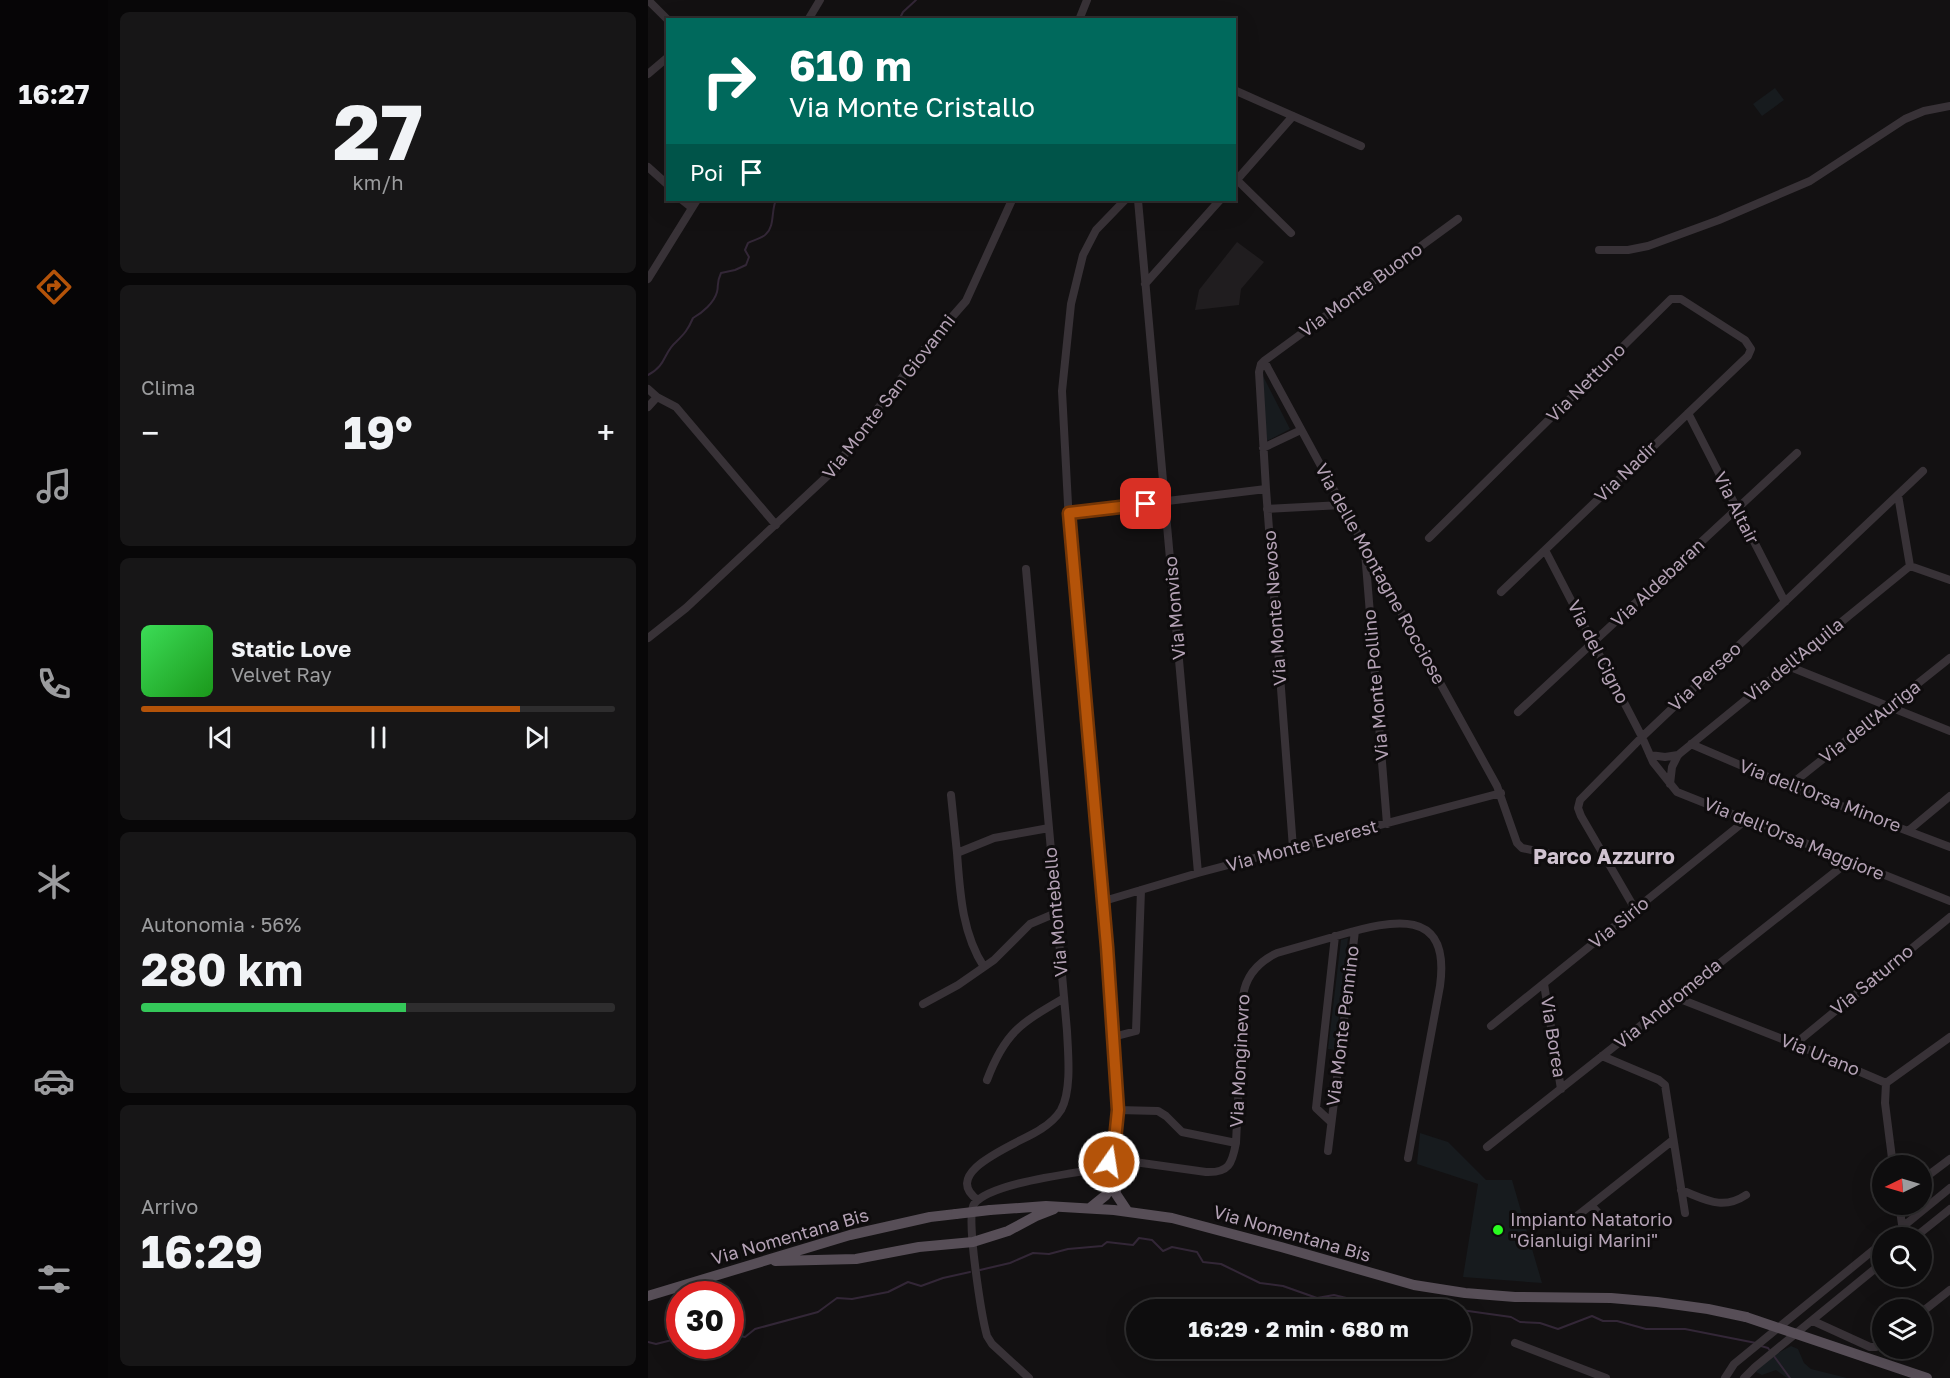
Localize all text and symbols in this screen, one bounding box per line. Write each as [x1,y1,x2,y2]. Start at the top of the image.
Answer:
text: 610 m [789,40,912,90]
icon: right [690,42,768,120]
text: 16:27 [19,78,89,110]
text: 27 [333,84,423,177]
text: Via Monte Cristallo [789,91,1035,123]
icon: arrive [735,156,768,189]
text: Poi [690,159,723,186]
text: km/h [353,170,403,194]
street label: Via Monte Buono [1295,237,1426,341]
icon: directions [33,266,75,308]
street label: Via Monte San Giovanni [817,310,959,483]
street label: Via Nettuno [1541,338,1629,426]
text: Clima [141,375,195,399]
text: 19° [343,405,413,459]
text: − [141,413,159,452]
text: + [597,413,615,452]
street label: Via Nadir [1589,436,1661,506]
street label: Via delle Montagne Rocciose [1311,459,1451,688]
icon: music [33,465,75,507]
street label: Via Altair [1709,468,1764,547]
pin [1120,478,1171,529]
icon: arrive [1129,487,1162,520]
street label: Via Monte Nevoso [1258,530,1290,686]
street label: Via Aldebaran [1606,533,1709,631]
street label: Via Monviso [1159,555,1189,661]
street label: Via del Cigno [1563,596,1634,707]
street label: Via Monte Pollino [1357,609,1393,762]
street label: Via dell'Aquila [1739,613,1847,706]
text: Static Love [231,635,351,662]
street label: Via Perseo [1663,637,1745,715]
text: Velvet Ray [231,662,332,686]
icon: phone [33,663,75,705]
street label: Via dell'Auriga [1815,675,1924,767]
icon: previous [204,721,237,754]
icon: pause [362,721,395,754]
icon: next [520,721,553,754]
street label: Via dell'Orsa Minore [1736,754,1905,836]
street label: Via dell'Orsa Maggiore [1701,792,1888,884]
street label: Via Monte Everest [1224,814,1380,876]
district label: Parco Azzurro [1533,843,1675,869]
street label: Via Montebello [1038,846,1072,978]
icon: climate [33,861,75,903]
street label: Via Sirio [1584,891,1653,953]
text: Autonomia · 56% [141,912,301,936]
street label: Via Saturno [1826,939,1917,1019]
text: 280 km [141,942,303,996]
street label: Via Monte Pennino [1321,944,1363,1107]
street label: Via Andromeda [1610,953,1725,1053]
street label: Via Monginevro [1225,994,1253,1128]
street label: Via Borea [1537,995,1571,1079]
street label: Via Urano [1778,1028,1863,1080]
icon: car [33,1060,75,1102]
position arrow [1077,1130,1141,1194]
north arrow [1872,1155,1932,1215]
map controls [1872,1155,1932,1359]
text: Arrivo [141,1194,198,1218]
street label: Via Nomentana Bis [1211,1200,1374,1266]
street label: Via Nomentana Bis [708,1203,871,1269]
place label: Impianto Natatorio "Gianluigi Marini" [1510,1208,1673,1251]
marker: Impianto Natatorio "Gianluigi Marini" [1491,1223,1505,1237]
text: 16:29 [141,1224,263,1278]
button: search [1872,1227,1932,1287]
icon: filters [33,1258,75,1300]
speed limit sign: 30 [666,1281,744,1359]
button: layers [1872,1299,1932,1359]
text: 16:29 · 2 min · 680 m [1188,1315,1409,1342]

